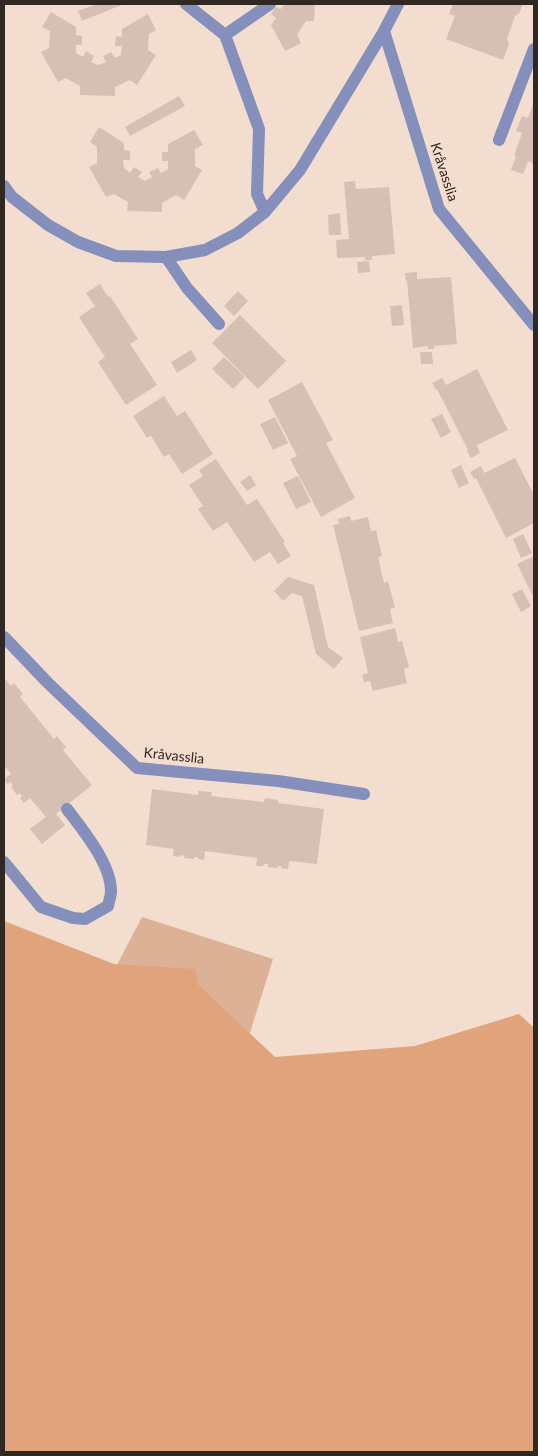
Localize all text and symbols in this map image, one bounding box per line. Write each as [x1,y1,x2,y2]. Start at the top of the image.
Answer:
street label: Kråvasslia [427,140,461,204]
street label: Kråvasslia [143,744,205,768]

